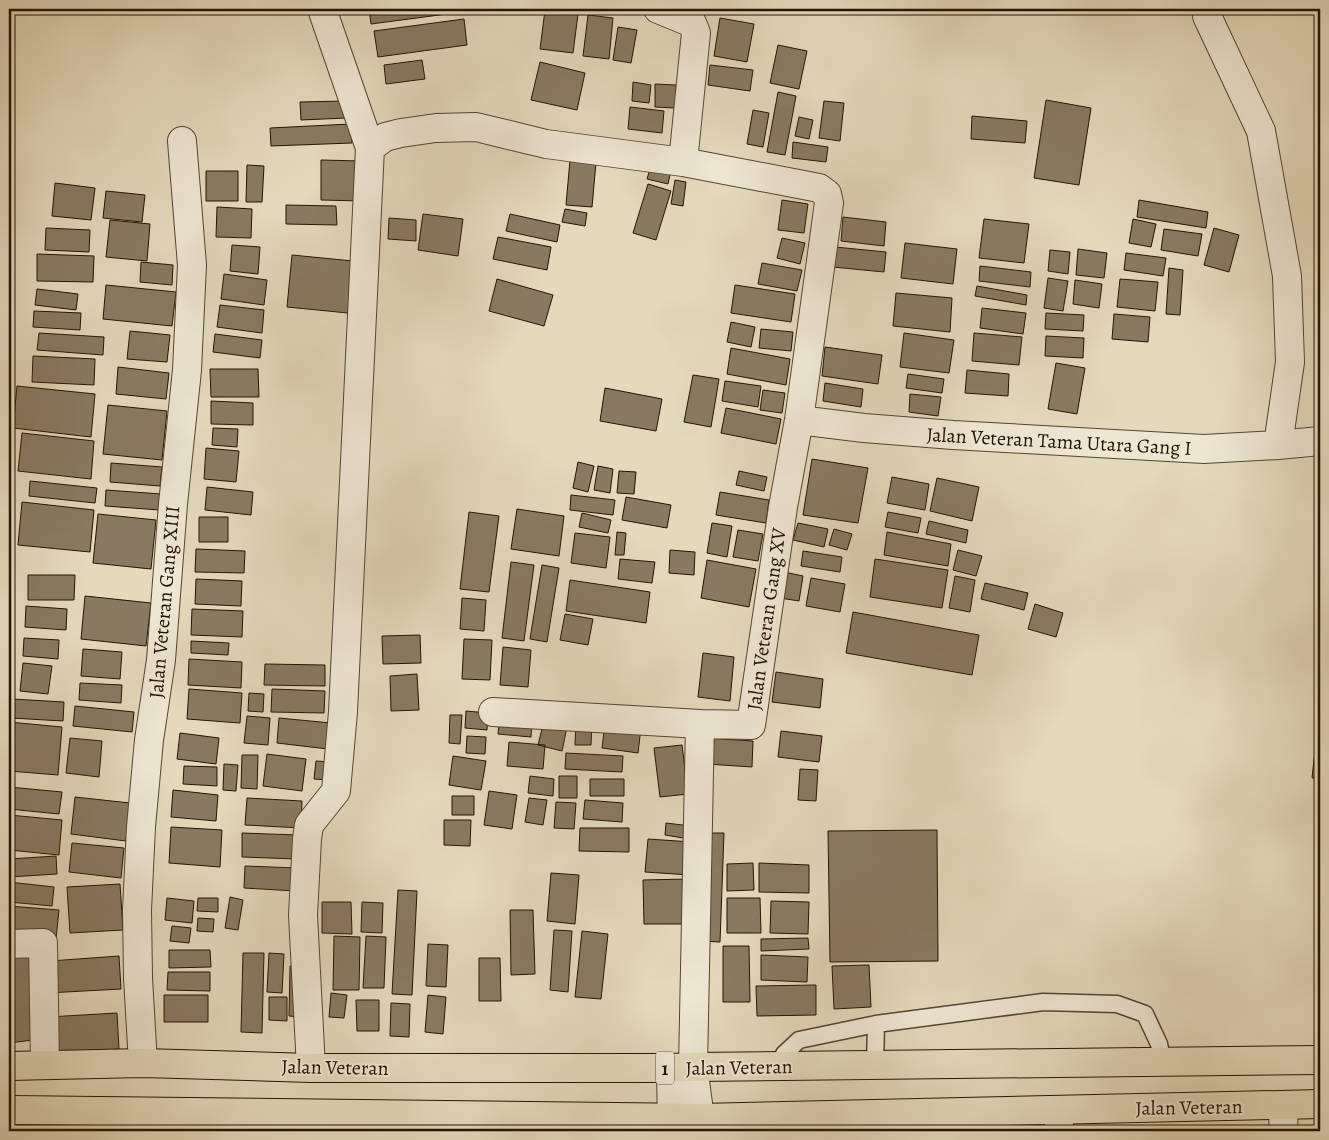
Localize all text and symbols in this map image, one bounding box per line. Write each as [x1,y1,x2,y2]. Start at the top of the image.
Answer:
street label: Jalan Veteran Tama Utara Gang I [926,421,1192,462]
street label: Jalan Veteran Gang XIII [143,504,186,700]
street label: Jalan Veteran Gang XV [740,525,793,712]
road number: 1 [656,1052,674,1084]
street label: Jalan Veteran [281,1053,389,1082]
street label: Jalan Veteran [685,1053,793,1082]
street label: Jalan Veteran [1135,1093,1243,1122]

